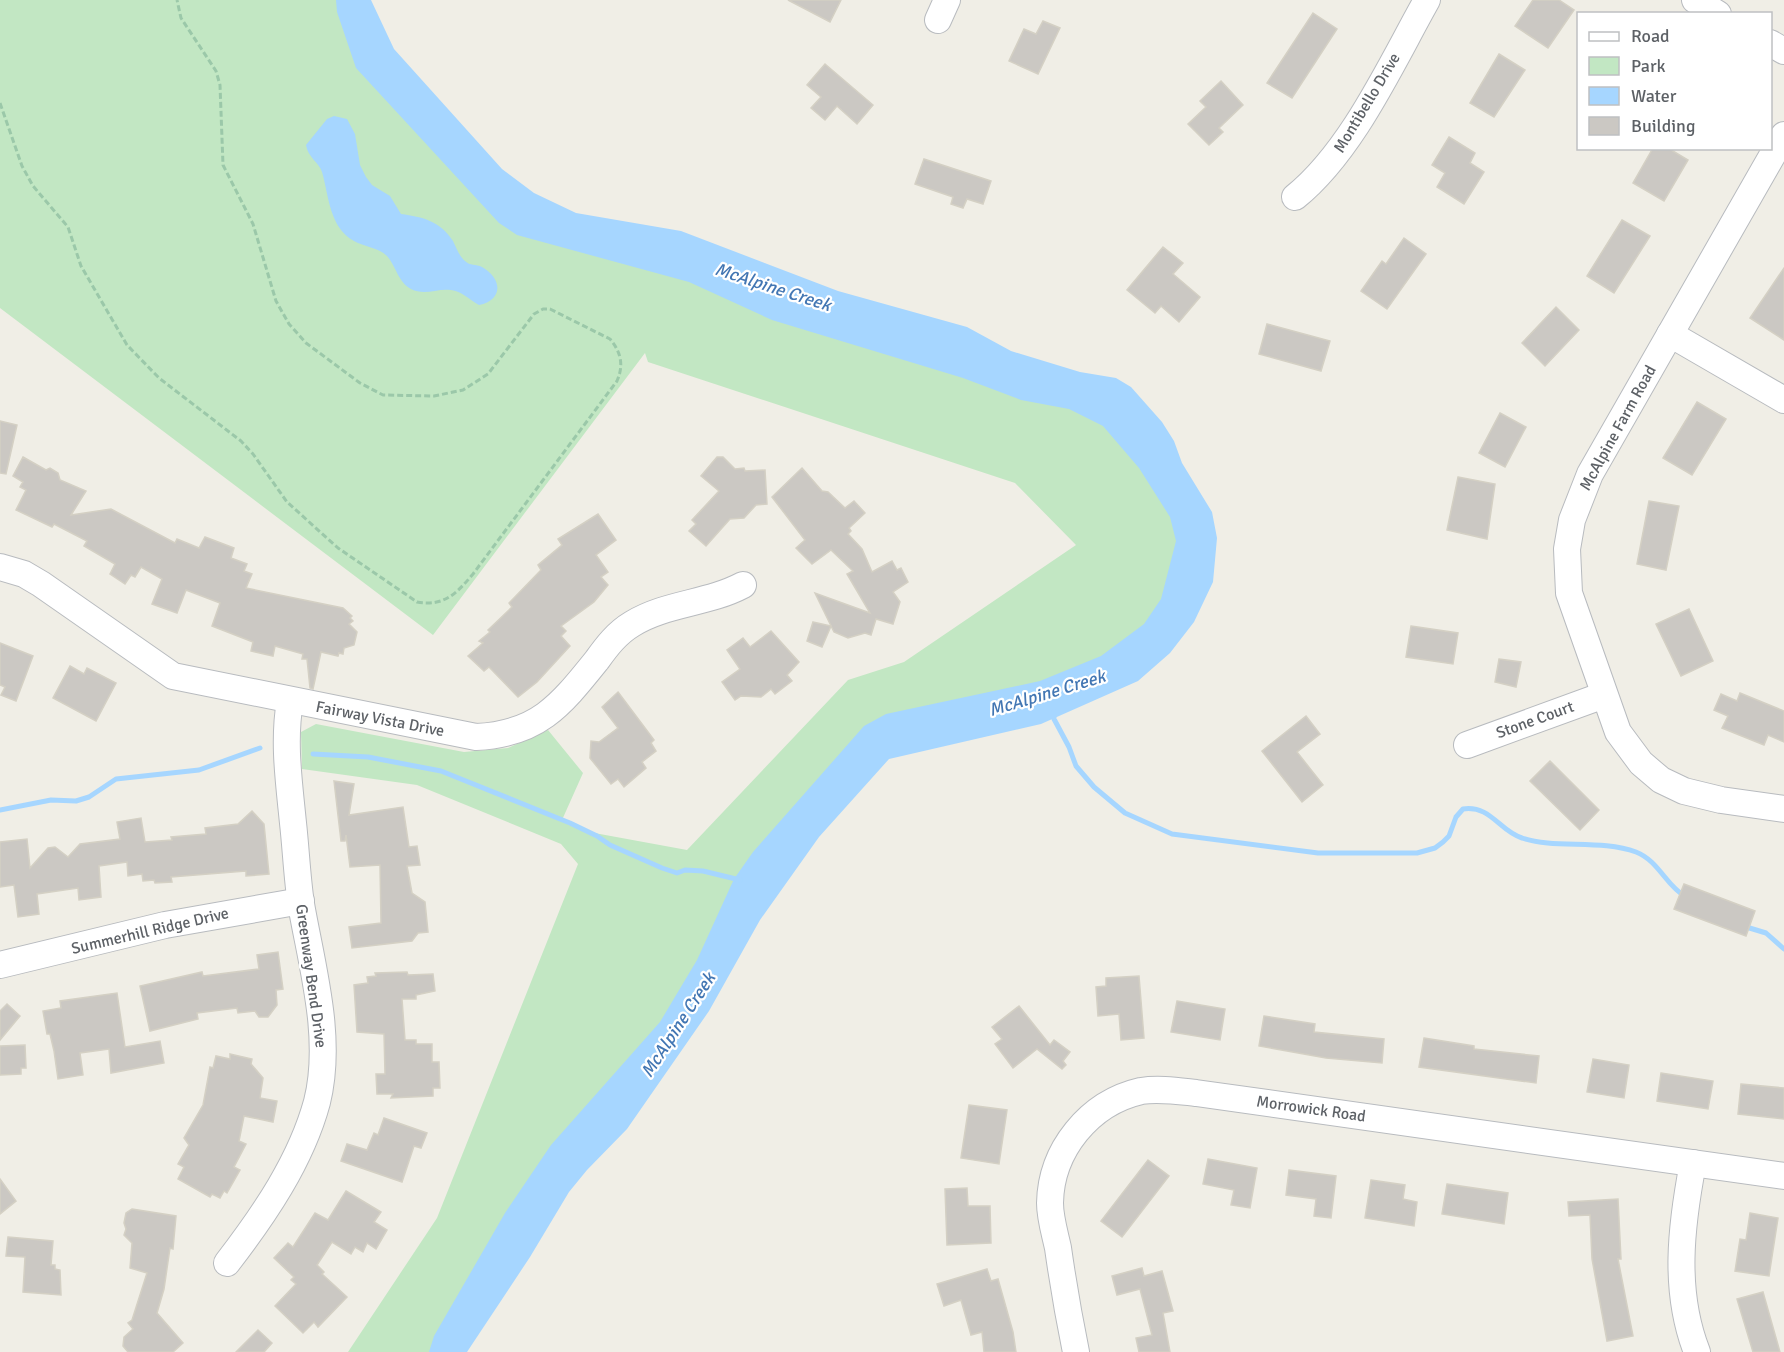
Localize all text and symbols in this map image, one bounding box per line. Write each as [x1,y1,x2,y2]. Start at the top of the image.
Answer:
legend [1577,12,1772,150]
text: Road [1631,25,1670,47]
street label: Montibello Drive [1329,49,1405,157]
text: Park [1631,55,1666,77]
text: Water [1631,85,1677,107]
text: Building [1631,115,1695,137]
water label: McAlpine Creek [712,258,836,317]
street label: McAlpine Farm Road [1575,362,1661,494]
water label: McAlpine Creek [986,664,1110,721]
street label: Fairway Vista Drive [314,697,446,741]
street label: Stone Court [1493,697,1577,743]
street label: Summerhill Ridge Drive [69,903,231,959]
street label: Greenway Bend Drive [291,903,331,1049]
water label: McAlpine Creek [636,967,721,1082]
street label: Morrowick Road [1255,1091,1367,1127]

